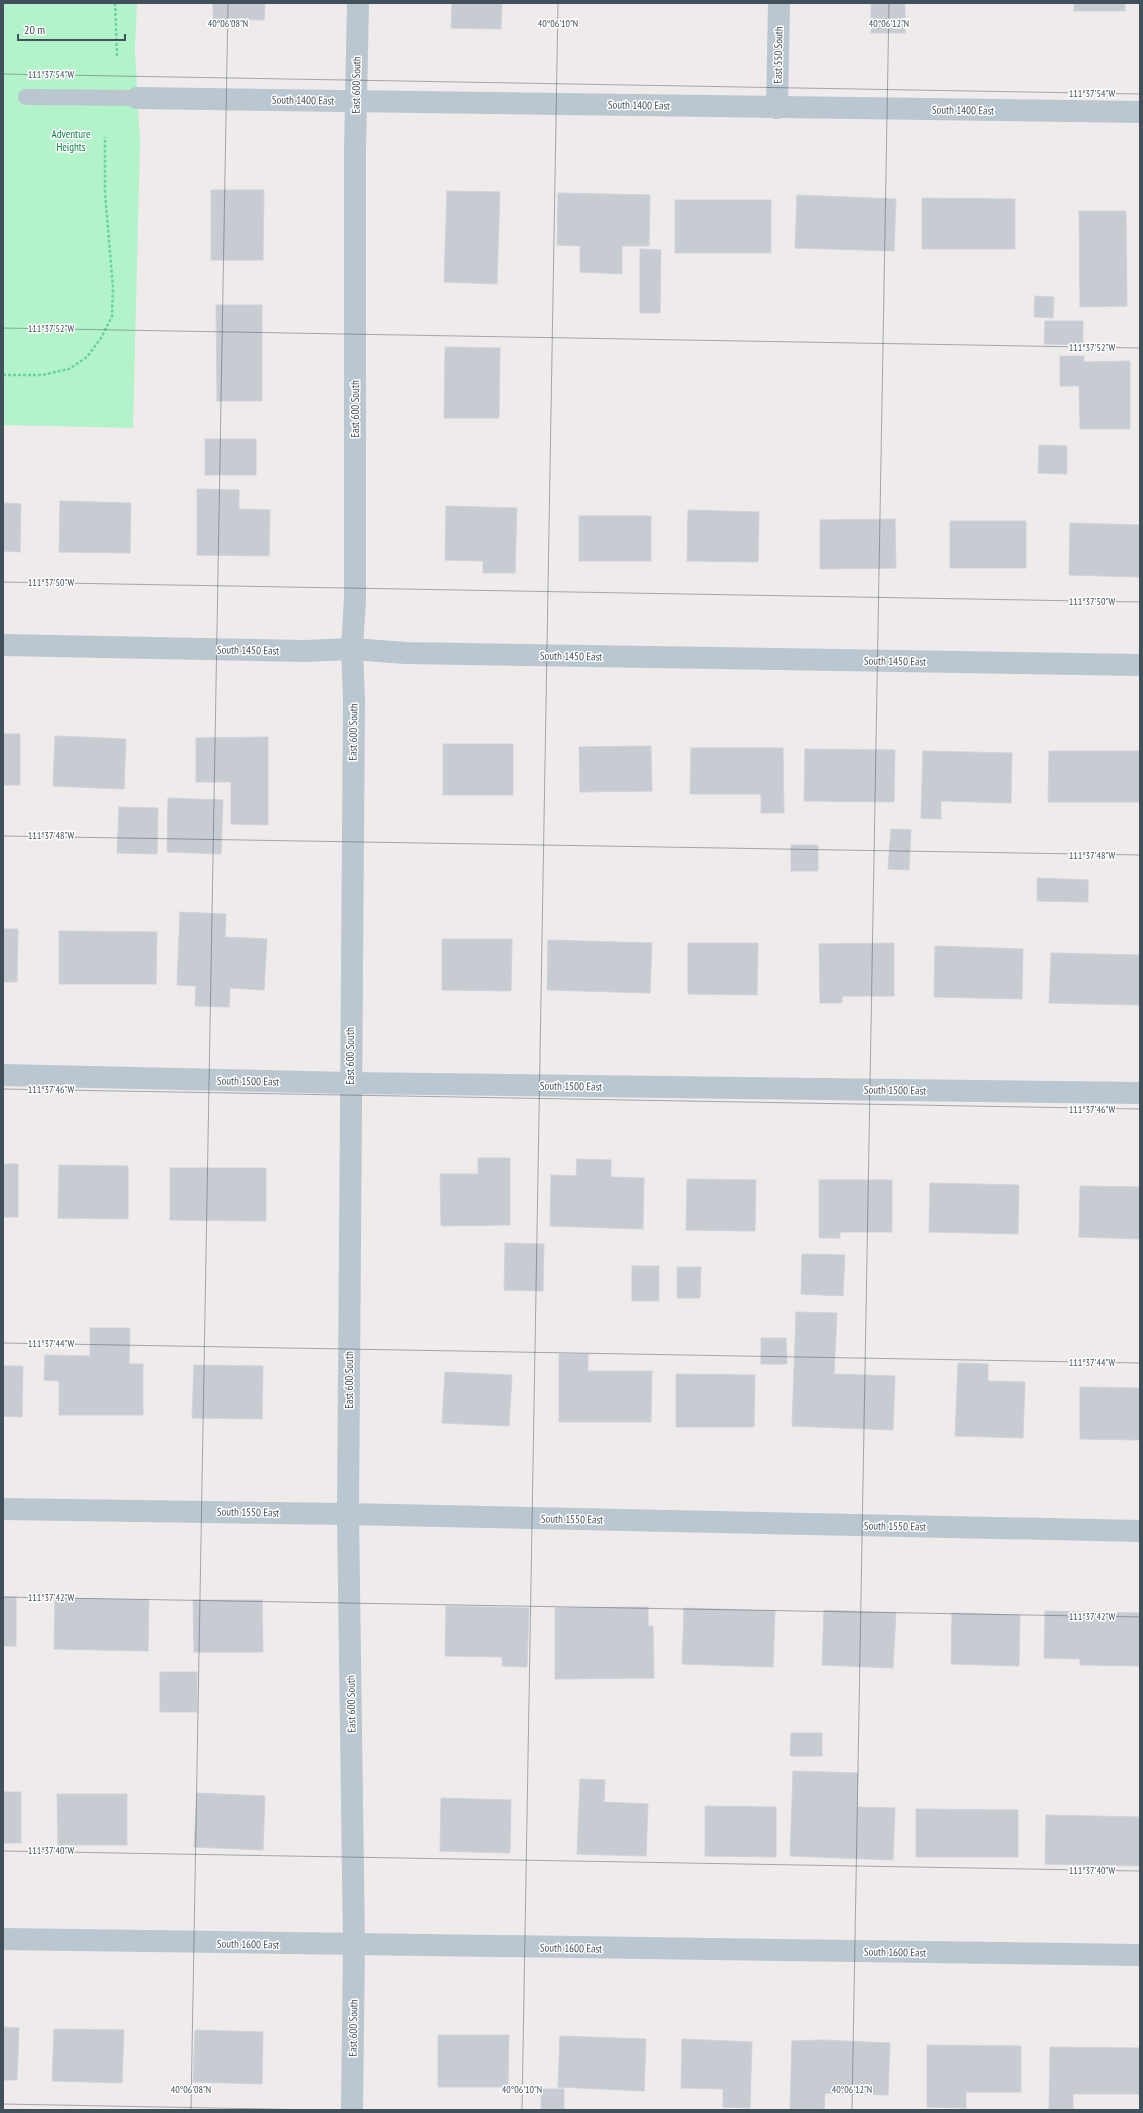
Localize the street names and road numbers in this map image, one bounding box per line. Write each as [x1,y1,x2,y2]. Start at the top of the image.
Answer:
street label: East 550 South [770,26,786,84]
street label: East 600 South [348,56,364,114]
street label: South 1400 East [272,92,334,108]
street label: South 1400 East [608,97,670,113]
street label: South 1400 East [932,102,994,118]
street label: East 600 South [348,380,362,438]
street label: South 1450 East [217,642,279,658]
street label: South 1450 East [540,648,602,664]
street label: South 1450 East [864,653,926,669]
street label: East 600 South [345,703,361,761]
street label: East 600 South [343,1027,357,1085]
street label: South 1500 East [217,1073,279,1089]
street label: South 1500 East [540,1078,602,1094]
street label: South 1500 East [864,1082,926,1098]
street label: East 600 South [342,1351,356,1409]
street label: South 1550 East [217,1504,279,1520]
street label: South 1550 East [541,1511,603,1527]
street label: South 1550 East [864,1518,926,1534]
street label: East 600 South [343,1675,359,1733]
street label: South 1600 East [217,1936,279,1952]
street label: South 1600 East [540,1940,602,1956]
street label: South 1600 East [864,1944,926,1960]
street label: East 600 South [345,1999,361,2057]

